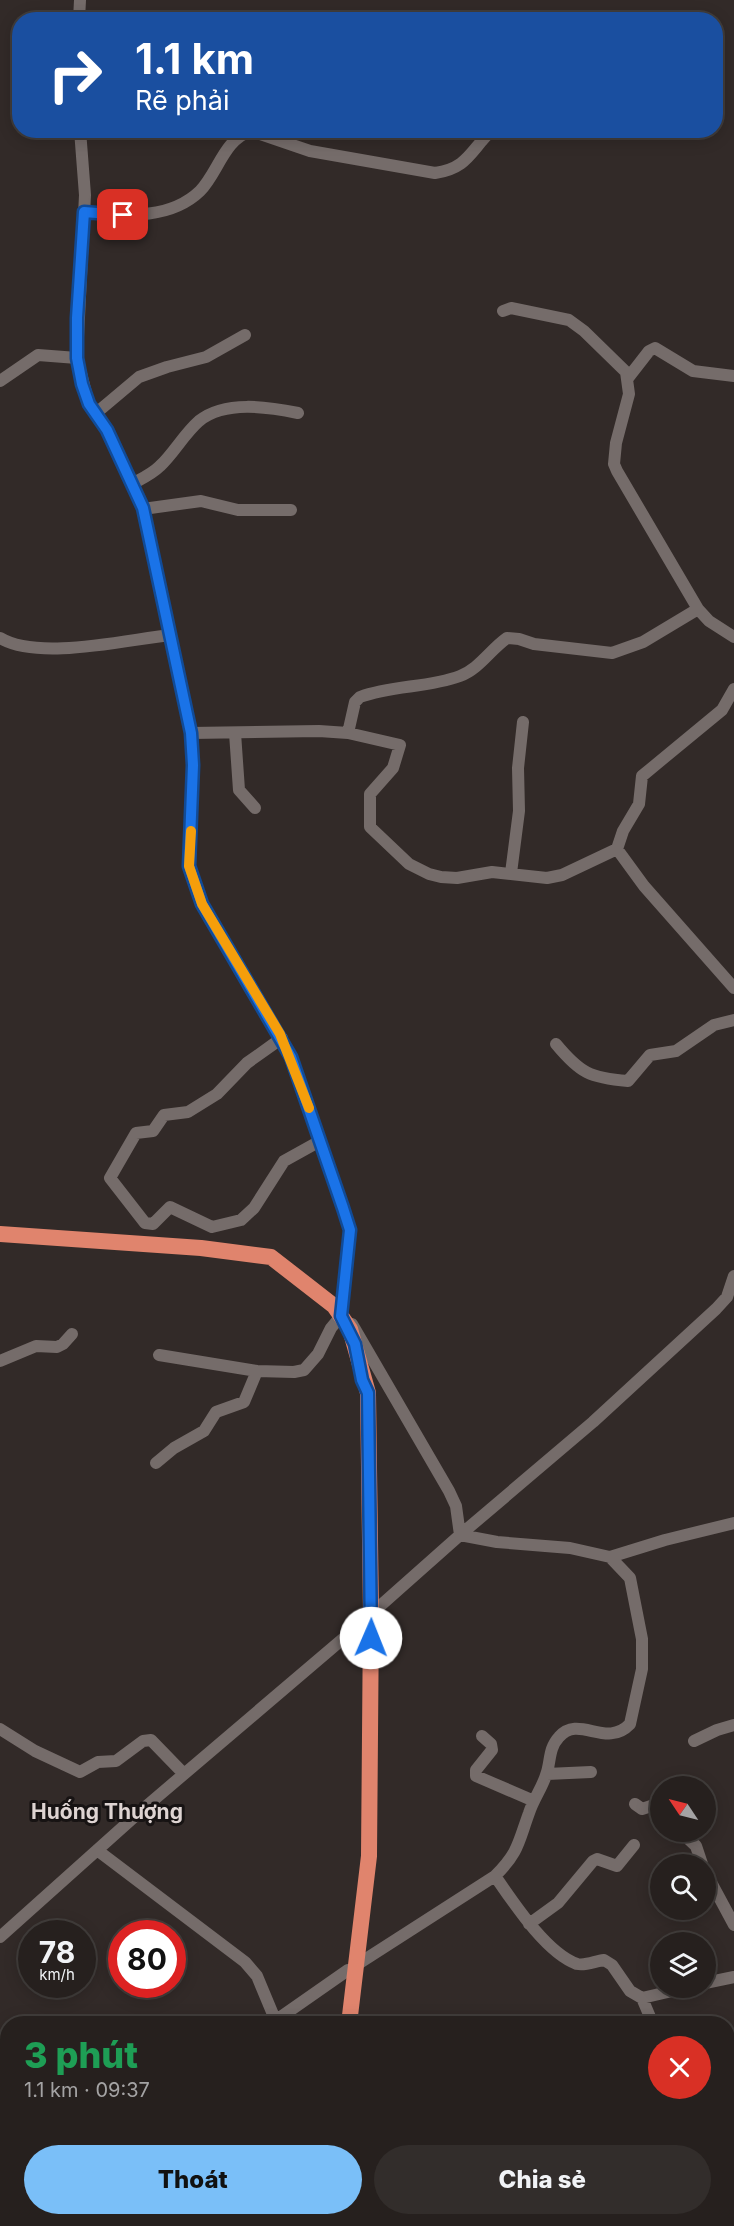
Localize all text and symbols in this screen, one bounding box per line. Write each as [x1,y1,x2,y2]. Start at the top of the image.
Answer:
text: 1.1 km [135,33,254,84]
icon: right [36,36,114,114]
text: Rẽ phải [135,84,230,117]
pin [97,189,148,240]
icon: arrive [106,198,139,231]
position arrow [339,1606,403,1670]
north arrow [650,1776,716,1842]
map controls [650,1776,716,1998]
district label: Huống Thượng [31,1799,183,1824]
button: search [650,1854,716,1920]
speed limit sign: 80 [108,1920,186,1998]
button: layers [650,1932,716,1998]
text: 78 [39,1934,75,1970]
text: km/h [39,1965,75,1984]
text: 3 phút [24,2033,138,2077]
button: close [648,2036,711,2099]
text: 1.1 km · 09:37 [24,2078,150,2102]
button: Thoát [24,2145,362,2214]
button: Chia sẻ [374,2145,711,2214]

